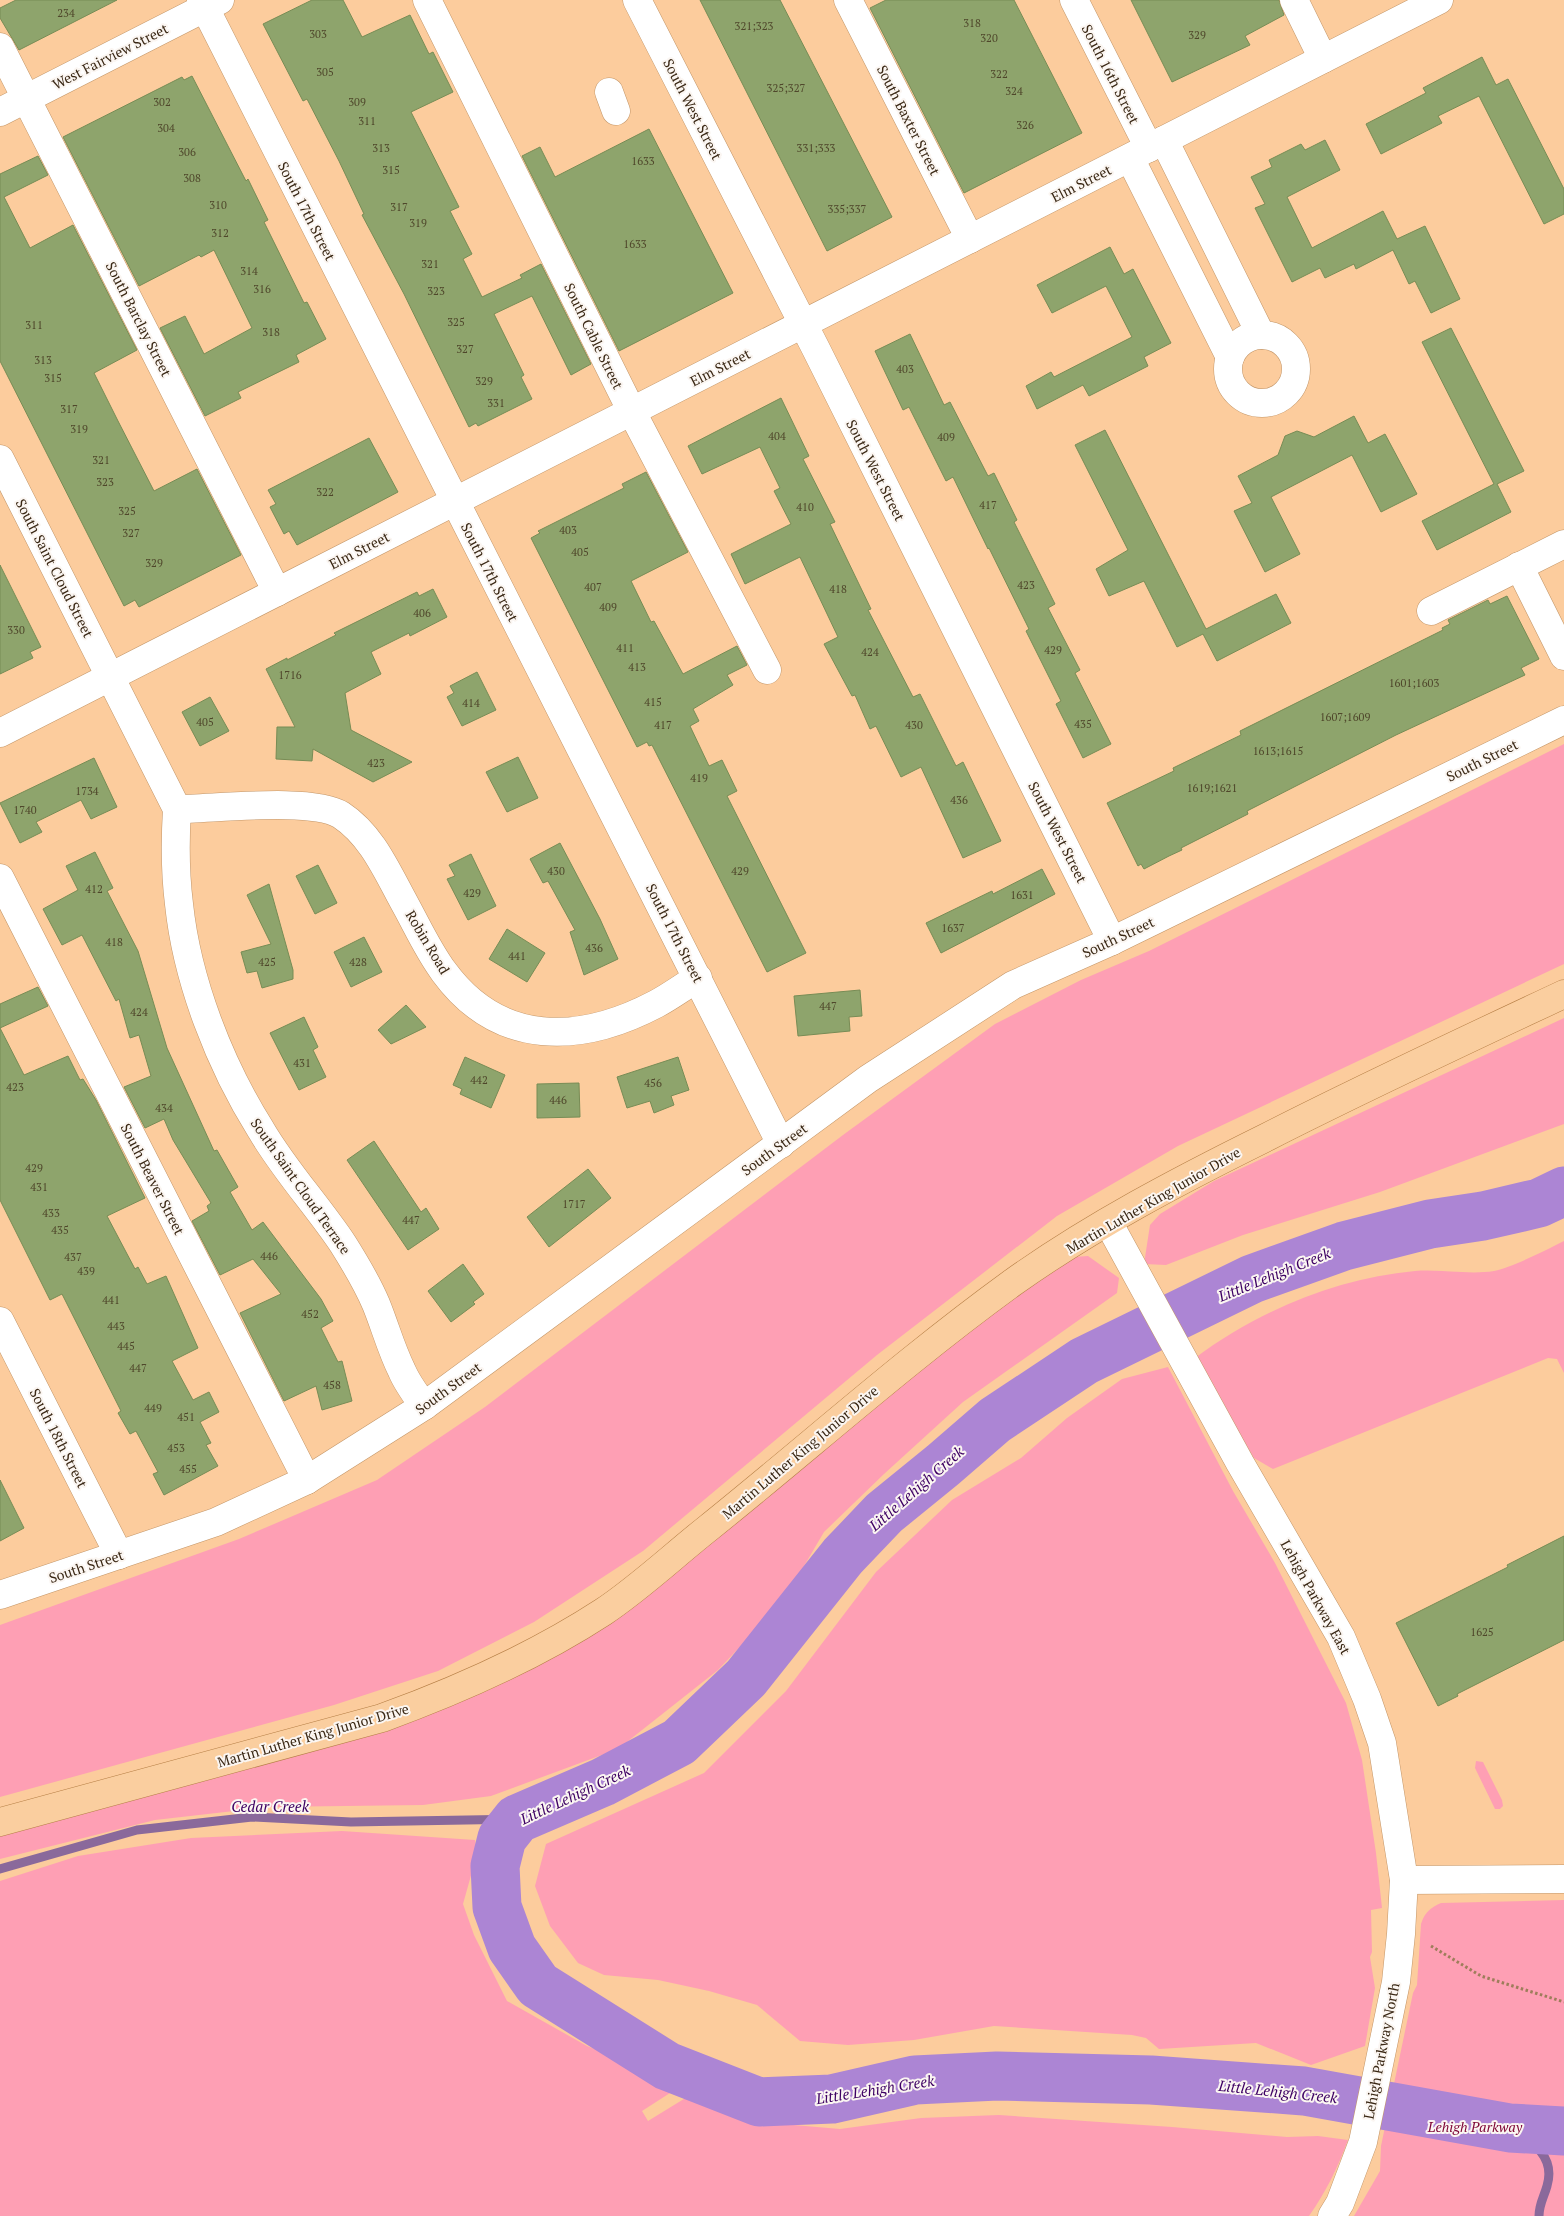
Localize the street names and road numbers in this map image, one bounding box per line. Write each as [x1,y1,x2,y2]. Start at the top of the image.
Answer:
street label: West Fairview Street [49,18,172,93]
street label: South 16th Street [1078,21,1145,128]
street label: South West Street [659,55,727,164]
street label: South Baxter Street [873,62,945,179]
street label: South 17th Street [274,158,340,264]
street label: Elm Street [1048,159,1115,206]
street label: South Barclay Street [102,258,177,381]
street label: South Cable Street [560,280,628,393]
street label: Elm Street [687,343,754,390]
street label: South West Street [842,416,910,525]
street label: South Saint Cloud Street [12,495,99,641]
street label: South 17th Street [457,519,523,625]
street label: Elm Street [326,526,393,573]
street label: South Street [1443,734,1522,786]
street label: South West Street [1024,778,1092,887]
street label: South 17th Street [642,880,708,986]
street label: Robin Road [402,907,455,978]
street label: South Street [1079,912,1158,962]
street label: South Saint Cloud Terrace [247,1114,355,1258]
street label: South Street [737,1118,812,1179]
street label: South Beaver Street [117,1120,190,1239]
street label: Martin Luther King Junior Drive [1062,1142,1244,1258]
street label: South Street [411,1357,486,1418]
street label: Martin Luther King Junior Drive [718,1381,882,1523]
street label: South 18th Street [26,1385,93,1492]
street label: Lehigh Parkway East [1277,1536,1356,1658]
street label: South Street [46,1545,127,1587]
street label: Martin Luther King Junior Drive [215,1699,411,1771]
street label: Lehigh Parkway North [1358,1981,1404,2121]

